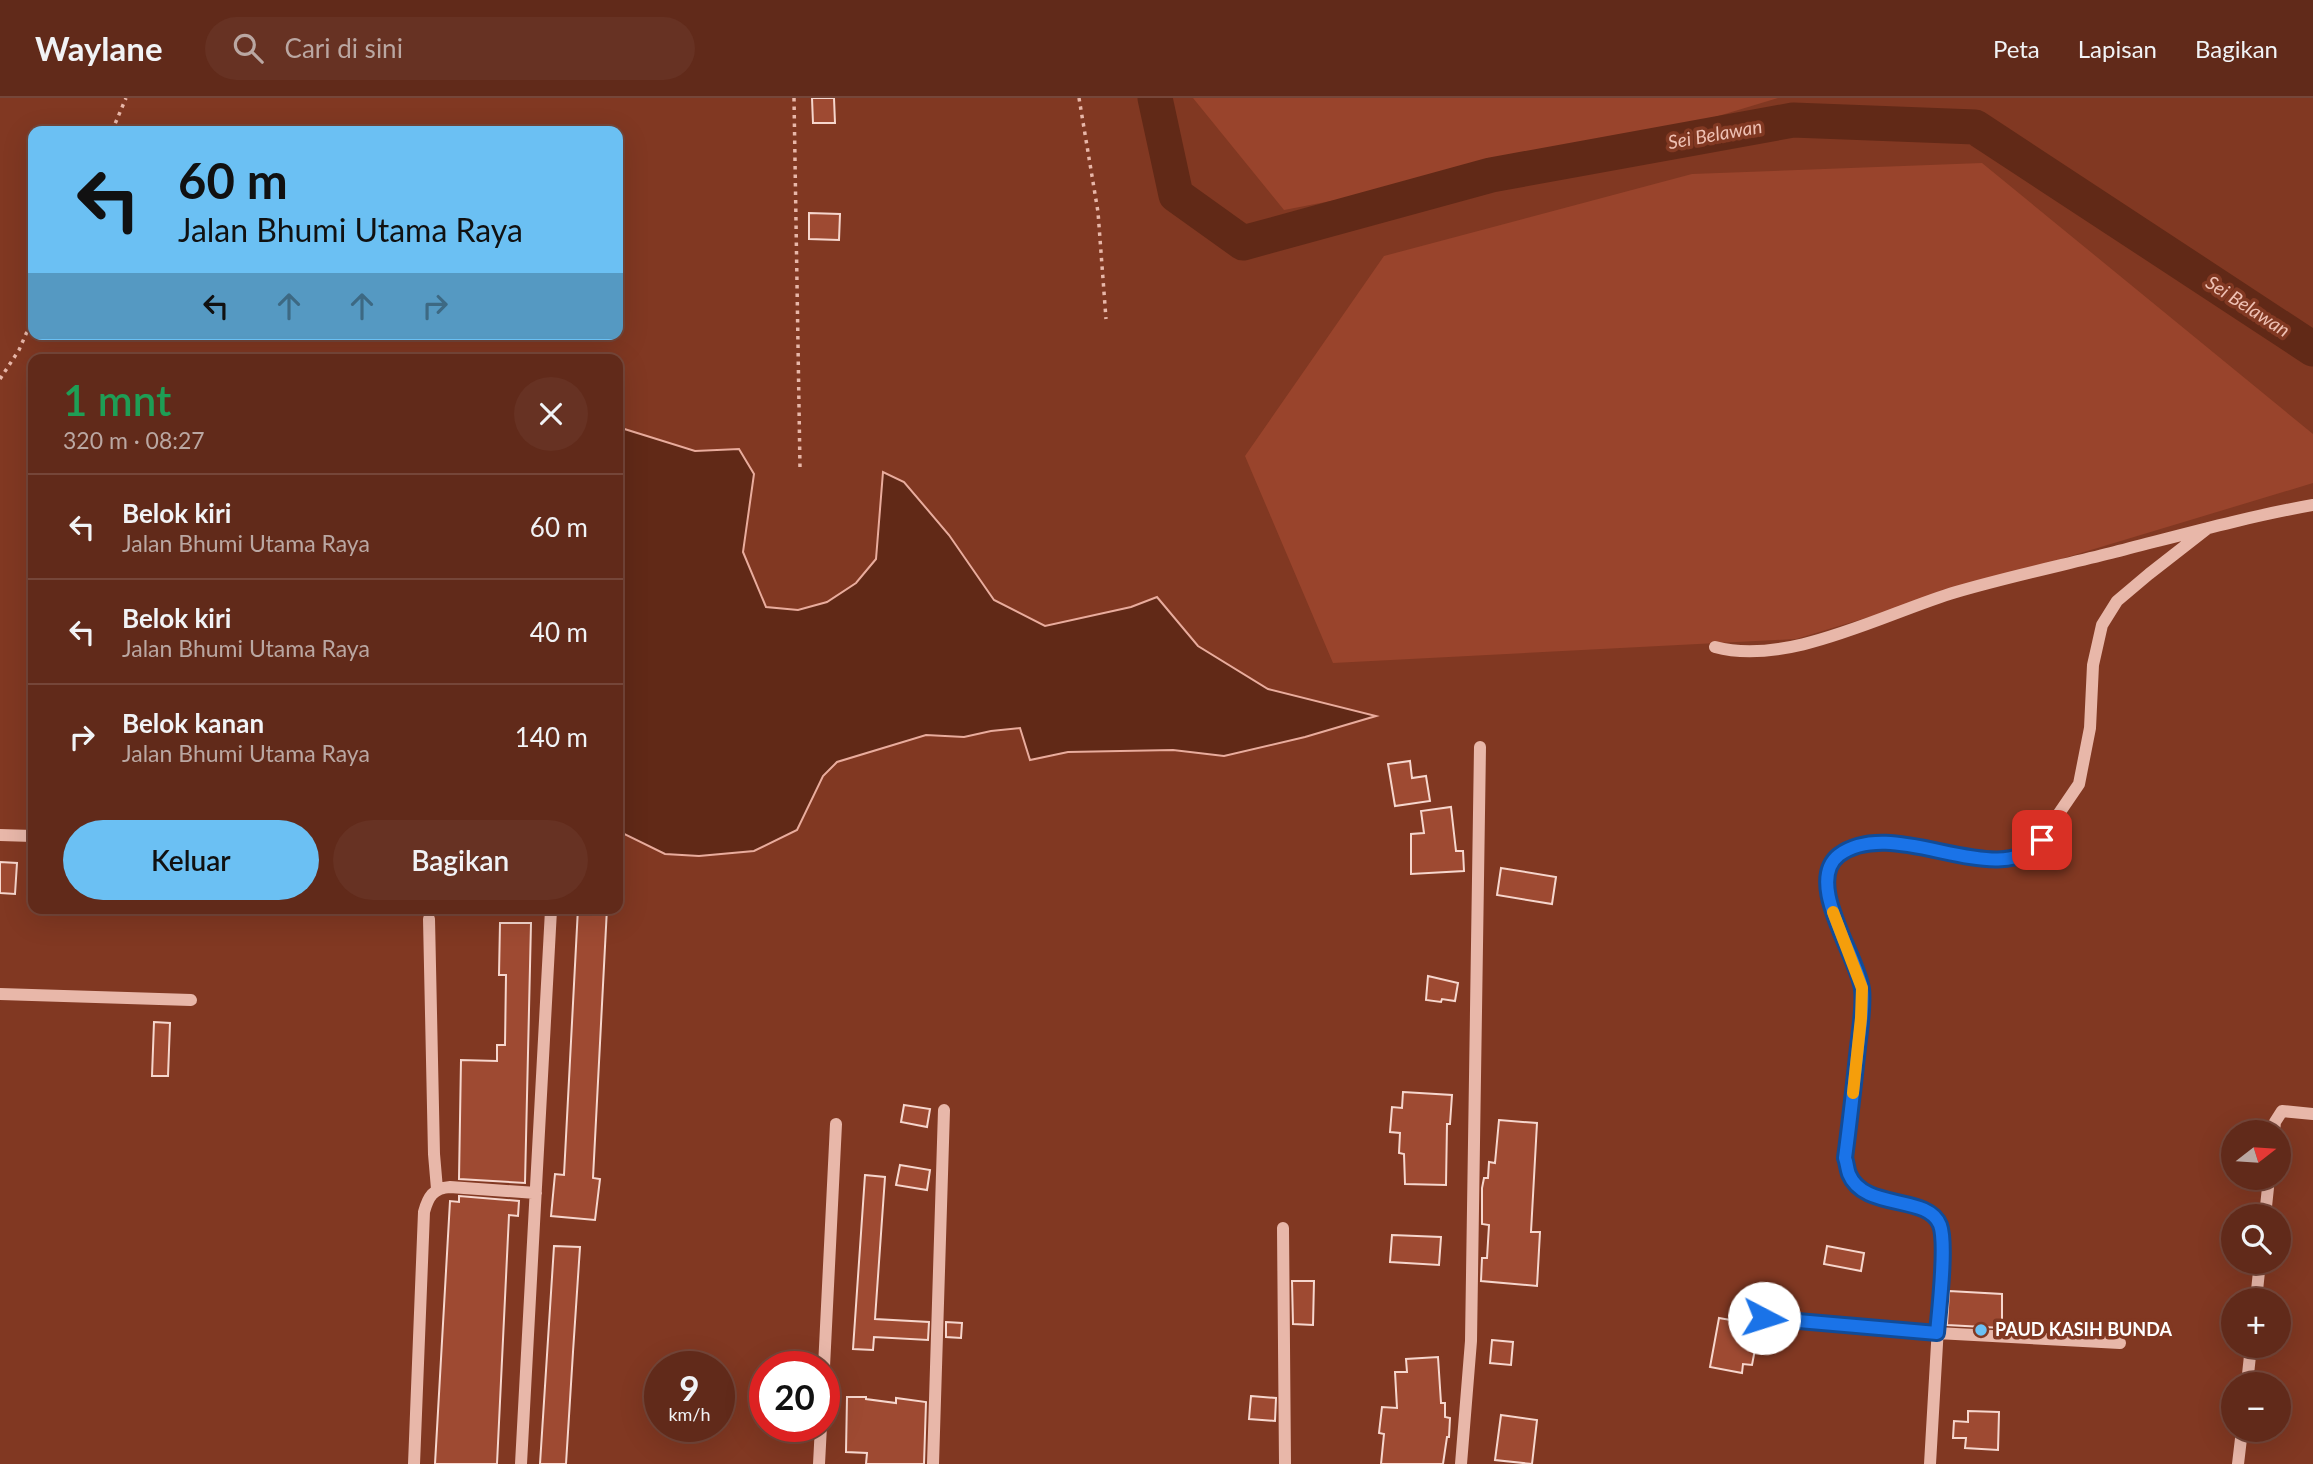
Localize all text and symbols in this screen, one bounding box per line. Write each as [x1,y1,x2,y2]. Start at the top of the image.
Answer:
search box [205,17,695,80]
text: Waylane [35,28,163,68]
icon: search [229,29,267,67]
text: Cari di sini [285,32,403,64]
text: Peta [1993,34,2040,63]
text: Lapisan [2078,34,2157,63]
text: Bagikan [2195,34,2278,63]
water label: Sei Belawan [1666,114,1764,153]
text: 60 m [178,151,288,209]
icon: left [63,154,154,245]
text: Jalan Bhumi Utama Raya [178,210,523,249]
water label: Sei Belawan [2202,270,2294,341]
icon: left [197,287,235,325]
icon: ahead [270,287,308,325]
icon: ahead [343,287,381,325]
icon: right [416,287,454,325]
text: 1 mnt [63,375,171,425]
button: close [514,377,588,451]
text: 320 m · 08:27 [63,426,205,454]
text: Belok kiri [122,497,231,529]
icon: left [63,508,101,546]
text: 60 m [530,511,588,543]
text: Jalan Bhumi Utama Raya [122,529,370,557]
text: Belok kiri [122,602,231,634]
icon: left [63,613,101,651]
text: 40 m [530,616,588,648]
text: Jalan Bhumi Utama Raya [122,634,370,662]
text: Belok kanan [122,707,264,739]
icon: right [63,718,101,756]
text: 140 m [515,721,588,753]
text: Jalan Bhumi Utama Raya [122,739,370,767]
pin [2012,810,2072,870]
button: Keluar [63,820,319,900]
button: Bagikan [333,820,588,900]
icon: arrive [2023,821,2061,859]
north arrow [2221,1120,2291,1190]
map controls [2221,1120,2291,1442]
button: search [2221,1204,2291,1274]
position arrow [1727,1281,1801,1355]
button: + [2221,1288,2291,1358]
place label: PAUD KASIH BUNDA [1995,1318,2173,1340]
marker: PAUD KASIH BUNDA [1973,1322,1989,1338]
speed limit sign: 20 [749,1351,840,1442]
text: 9 [679,1366,700,1408]
button: − [2221,1372,2291,1442]
text: km/h [668,1403,711,1425]

